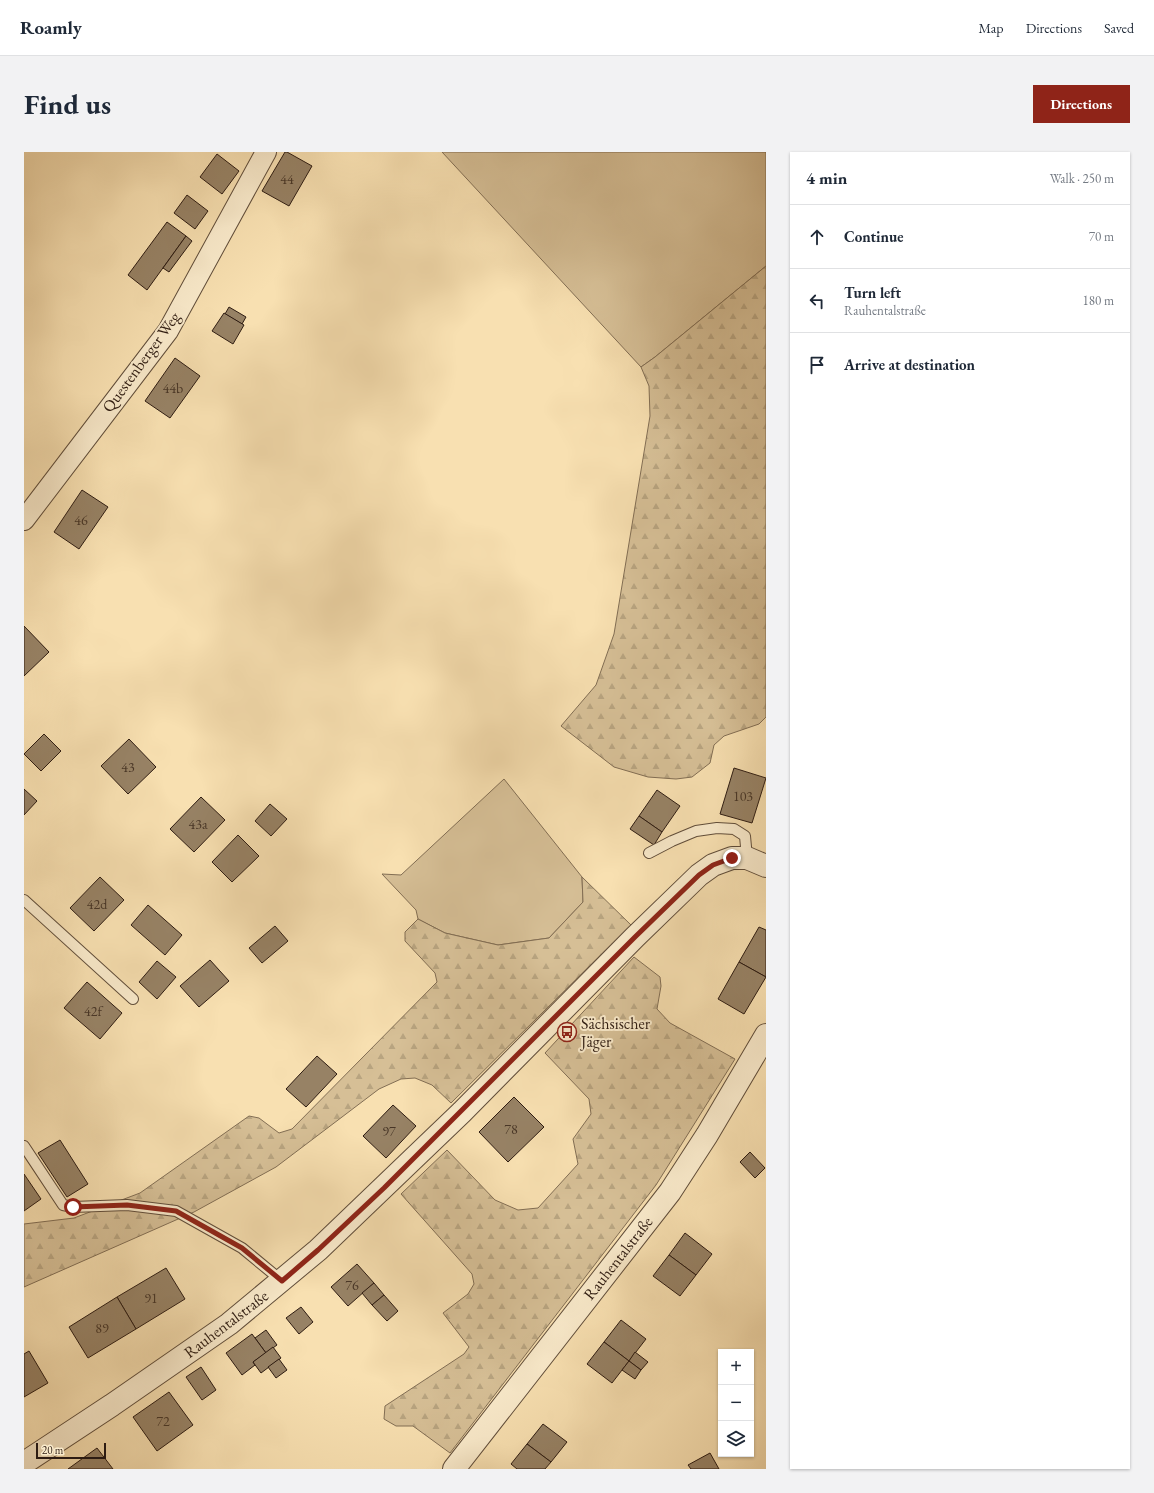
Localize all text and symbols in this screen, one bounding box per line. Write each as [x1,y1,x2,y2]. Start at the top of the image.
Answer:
text: Roamly [20,15,82,40]
text: Map [978,19,1004,37]
text: Directions [1026,19,1082,37]
text: Saved [1104,19,1134,37]
button: Directions [1033,85,1130,123]
text: Find us [24,86,111,122]
text: 4 min [806,167,847,189]
house number: 44 [280,170,294,188]
text: Walk · 250 m [1050,170,1114,187]
icon: ahead [806,226,828,248]
text: Continue [844,227,904,246]
text: 70 m [1089,228,1114,245]
text: Turn left [844,283,901,302]
icon: left [806,290,828,312]
text: 180 m [1083,292,1114,309]
text: Rauhentalstraße [844,302,926,319]
street label: Questenberger Weg [97,307,185,417]
icon: arrive [806,354,828,376]
text: Arrive at destination [844,355,975,374]
house number: 44b [163,379,183,397]
house number: 46 [74,511,88,529]
house number: 43 [121,758,135,776]
house number: 103 [733,787,753,805]
house number: 43a [188,815,208,833]
route end [723,849,741,867]
house number: 42d [87,895,108,913]
house number: 42f [84,1002,103,1020]
place label: Sächsischer Jäger [579,1013,651,1052]
bus stop icon: Sächsischer Jäger [556,1021,578,1043]
house number: 78 [504,1120,518,1138]
house number: 97 [382,1122,396,1140]
route start [64,1198,82,1216]
street label: Rauhentalstraße [579,1212,657,1304]
house number: 76 [345,1276,359,1294]
street label: Rauhentalstraße [179,1285,273,1363]
house number: 91 [144,1289,158,1307]
house number: 89 [95,1319,109,1337]
map controls [718,1349,754,1457]
button: + [718,1349,754,1385]
button: − [718,1385,754,1421]
house number: 72 [156,1412,170,1430]
button: layers [718,1421,754,1457]
scale bar [36,1441,106,1460]
text: 20 m [42,1443,63,1457]

